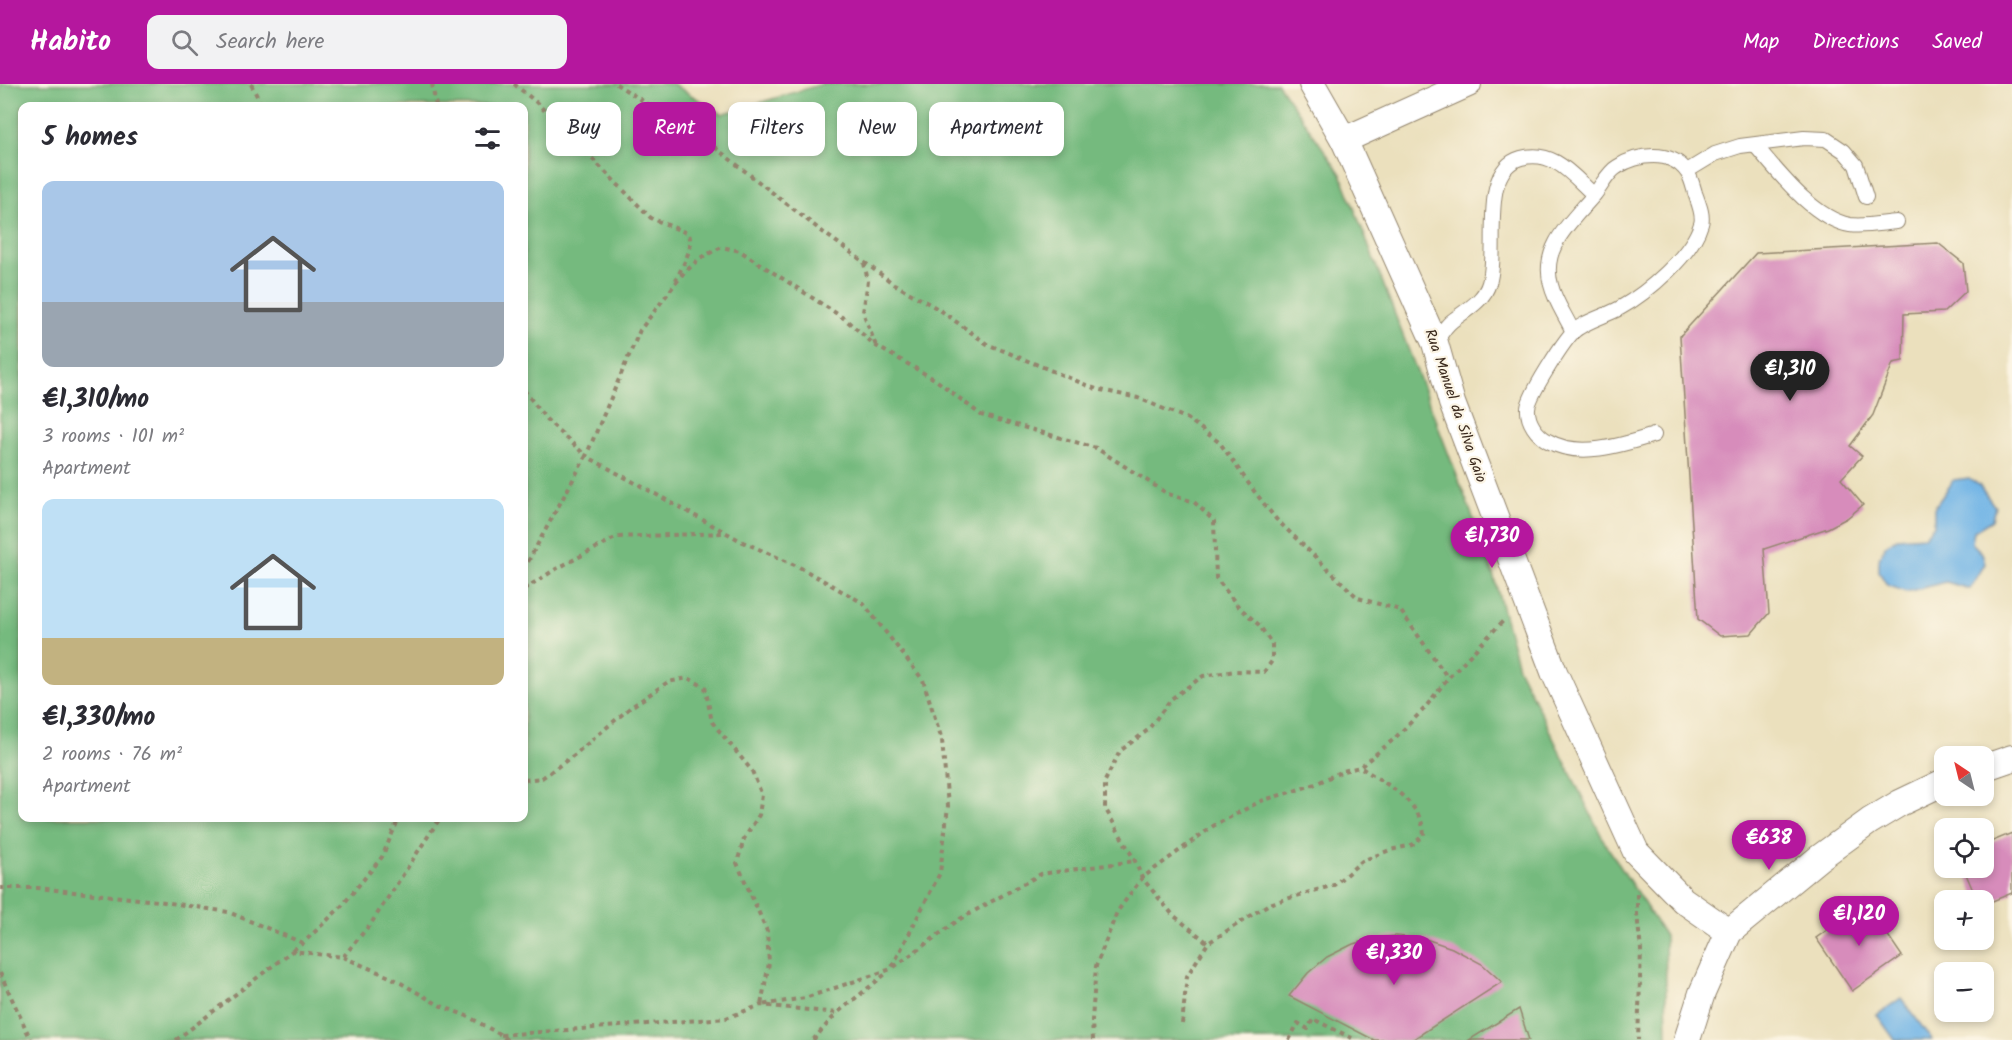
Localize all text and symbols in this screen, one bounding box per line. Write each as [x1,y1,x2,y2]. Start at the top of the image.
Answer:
search box [147,15,567,69]
text: Habito [30,20,111,65]
text: Search here [216,25,325,60]
icon: search [168,26,201,59]
text: Map [1743,26,1779,59]
text: Directions [1812,26,1899,59]
text: Saved [1932,26,1982,59]
chip: Buy [546,102,621,156]
chip: Rent [633,102,716,156]
chip: Filters [728,102,825,156]
chip: New [837,102,917,156]
chip: Apartment [929,102,1064,156]
text: 5 homes [42,117,138,159]
icon: filters [471,122,504,155]
icon: home [219,220,327,328]
street label: Rua Manuel da Silva Gaio [1417,326,1493,486]
pin: €1,310 [1741,351,1839,402]
text: €1,310 [1764,354,1816,386]
text: €1,310/mo [42,379,149,421]
text: 3 rooms · 101 m² [42,421,184,453]
text: Apartment [42,453,131,485]
pin: €1,730 [1443,518,1541,569]
text: €1,730 [1465,521,1519,553]
icon: home [219,538,327,646]
text: €1,330/mo [42,697,155,739]
text: 2 rooms · 76 m² [42,739,182,771]
north arrow [1934,746,1994,806]
map controls [1934,746,1994,1022]
text: Apartment [42,771,131,803]
button: locate [1934,818,1994,878]
pin: €638 [1733,820,1805,871]
text: €638 [1746,823,1792,855]
button: + [1934,890,1994,950]
pin: €1,120 [1810,896,1908,947]
text: €1,120 [1833,899,1885,931]
pin: €1,330 [1345,935,1443,986]
text: €1,330 [1366,938,1422,970]
button: − [1934,962,1994,1022]

